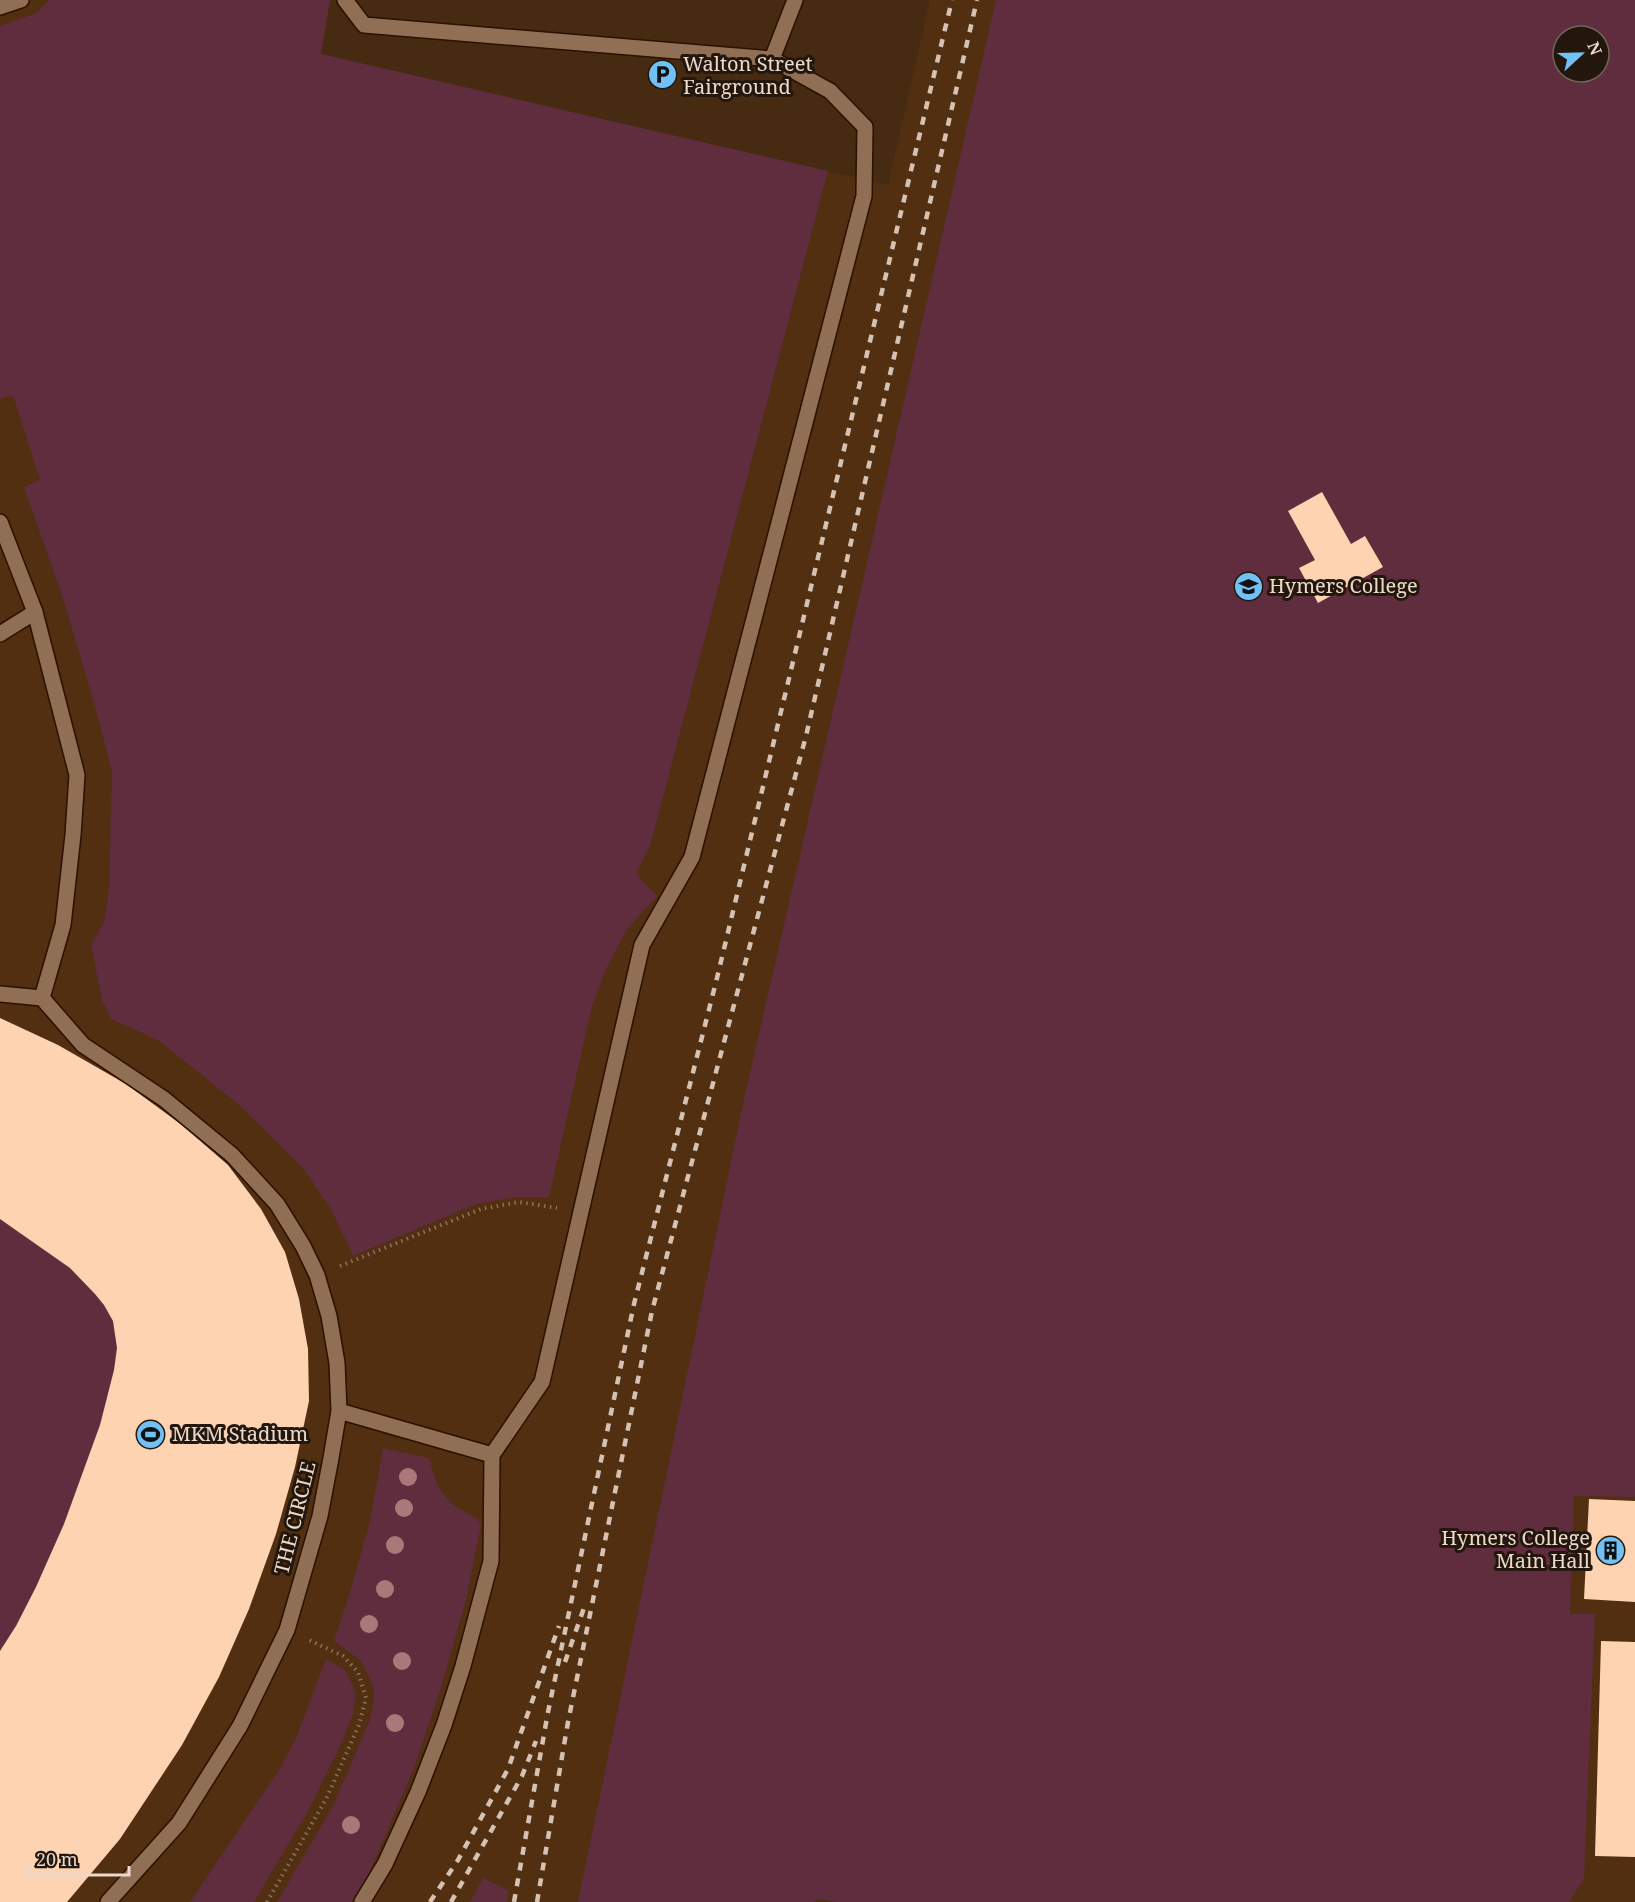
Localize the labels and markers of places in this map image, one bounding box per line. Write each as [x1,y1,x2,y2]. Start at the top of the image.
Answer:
place label: Walton Street Fairground [683,50,812,100]
parking icon: Walton Street Fairground [646,59,678,91]
school or university icon: Hymers College [1232,570,1264,602]
place label: Hymers College [1269,572,1418,599]
sports icon: MKM Stadium [135,1418,167,1450]
place label: MKM Stadium [172,1420,308,1447]
place label: Hymers College Main Hall [1441,1524,1590,1574]
building icon: Hymers College Main Hall [1595,1534,1627,1566]

